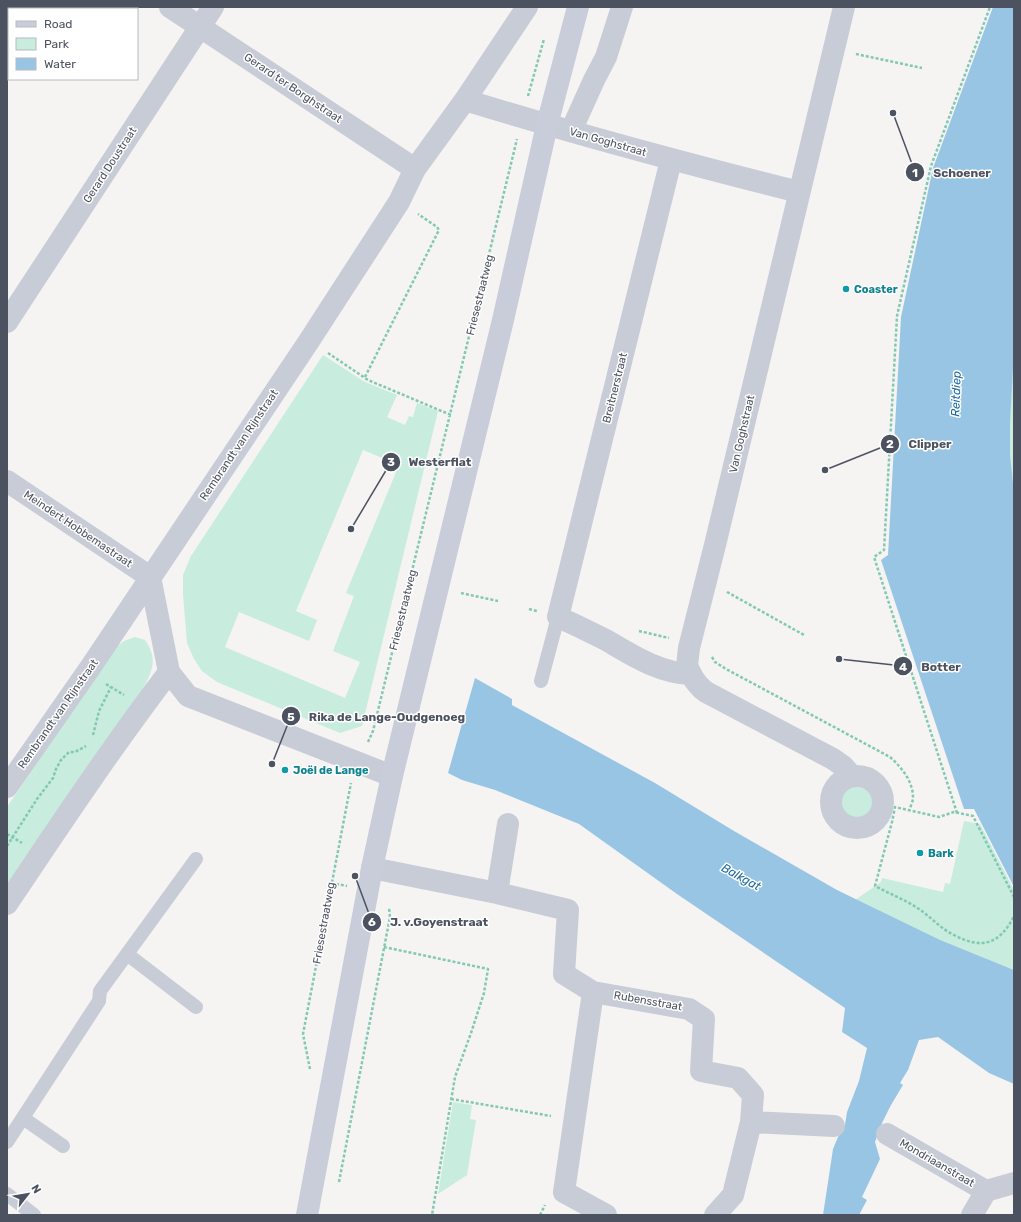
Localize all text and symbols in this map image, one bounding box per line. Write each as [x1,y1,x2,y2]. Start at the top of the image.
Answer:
legend [8,8,138,80]
text: Road [44,17,72,31]
text: Park [44,37,70,51]
street label: Gerard ter Borghstraat [242,50,345,126]
text: Water [44,57,76,71]
street label: Gerard Doustraat [81,124,140,205]
street label: Van Goghstraat [568,125,649,159]
callout: Schoener [905,160,998,184]
text: 1 [912,166,918,180]
text: Schoener [933,166,991,180]
street label: Friesestraatweg [464,253,496,337]
place label: Coaster [854,283,898,296]
marker: Coaster [841,284,851,294]
street label: Breitnerstraat [600,351,630,424]
water label: Reitdiep [948,371,964,417]
street label: Rembrandt van Rijnstraat [197,387,281,503]
street label: Van Goghstraat [727,393,757,474]
callout: Clipper [880,432,959,456]
text: 2 [886,437,894,451]
text: Clipper [908,437,952,451]
callout: Westerflat [381,450,479,474]
text: 3 [387,455,395,469]
text: Westerflat [409,455,472,469]
street label: Meindert Hobbemastraat [21,488,135,570]
street label: Friesestraatweg [387,568,419,652]
callout: Botter [893,654,969,678]
street label: Rembrandt van Rijnstraat [15,656,101,771]
text: 4 [899,660,907,674]
text: Botter [921,660,961,674]
callout: Rika de Lange-Oudgenoeg [281,704,473,728]
text: 5 [287,710,295,724]
text: Rika de Lange-Oudgenoeg [309,710,465,724]
place label: Joël de Lange [293,764,369,777]
marker: Joël de Lange [280,765,290,775]
place label: Bark [928,847,954,860]
marker: Bark [915,848,925,858]
water label: Balkgat [719,861,763,894]
street label: Friesestraatweg [310,881,338,965]
callout: J. v.Goyenstraat [362,910,497,934]
text: 6 [368,915,376,929]
text: J. v.Goyenstraat [390,915,488,929]
street label: Rubensstraat [613,989,684,1014]
street label: Mondriaanstraat [897,1136,977,1190]
north arrow [8,1174,48,1214]
text: N [29,1182,44,1196]

